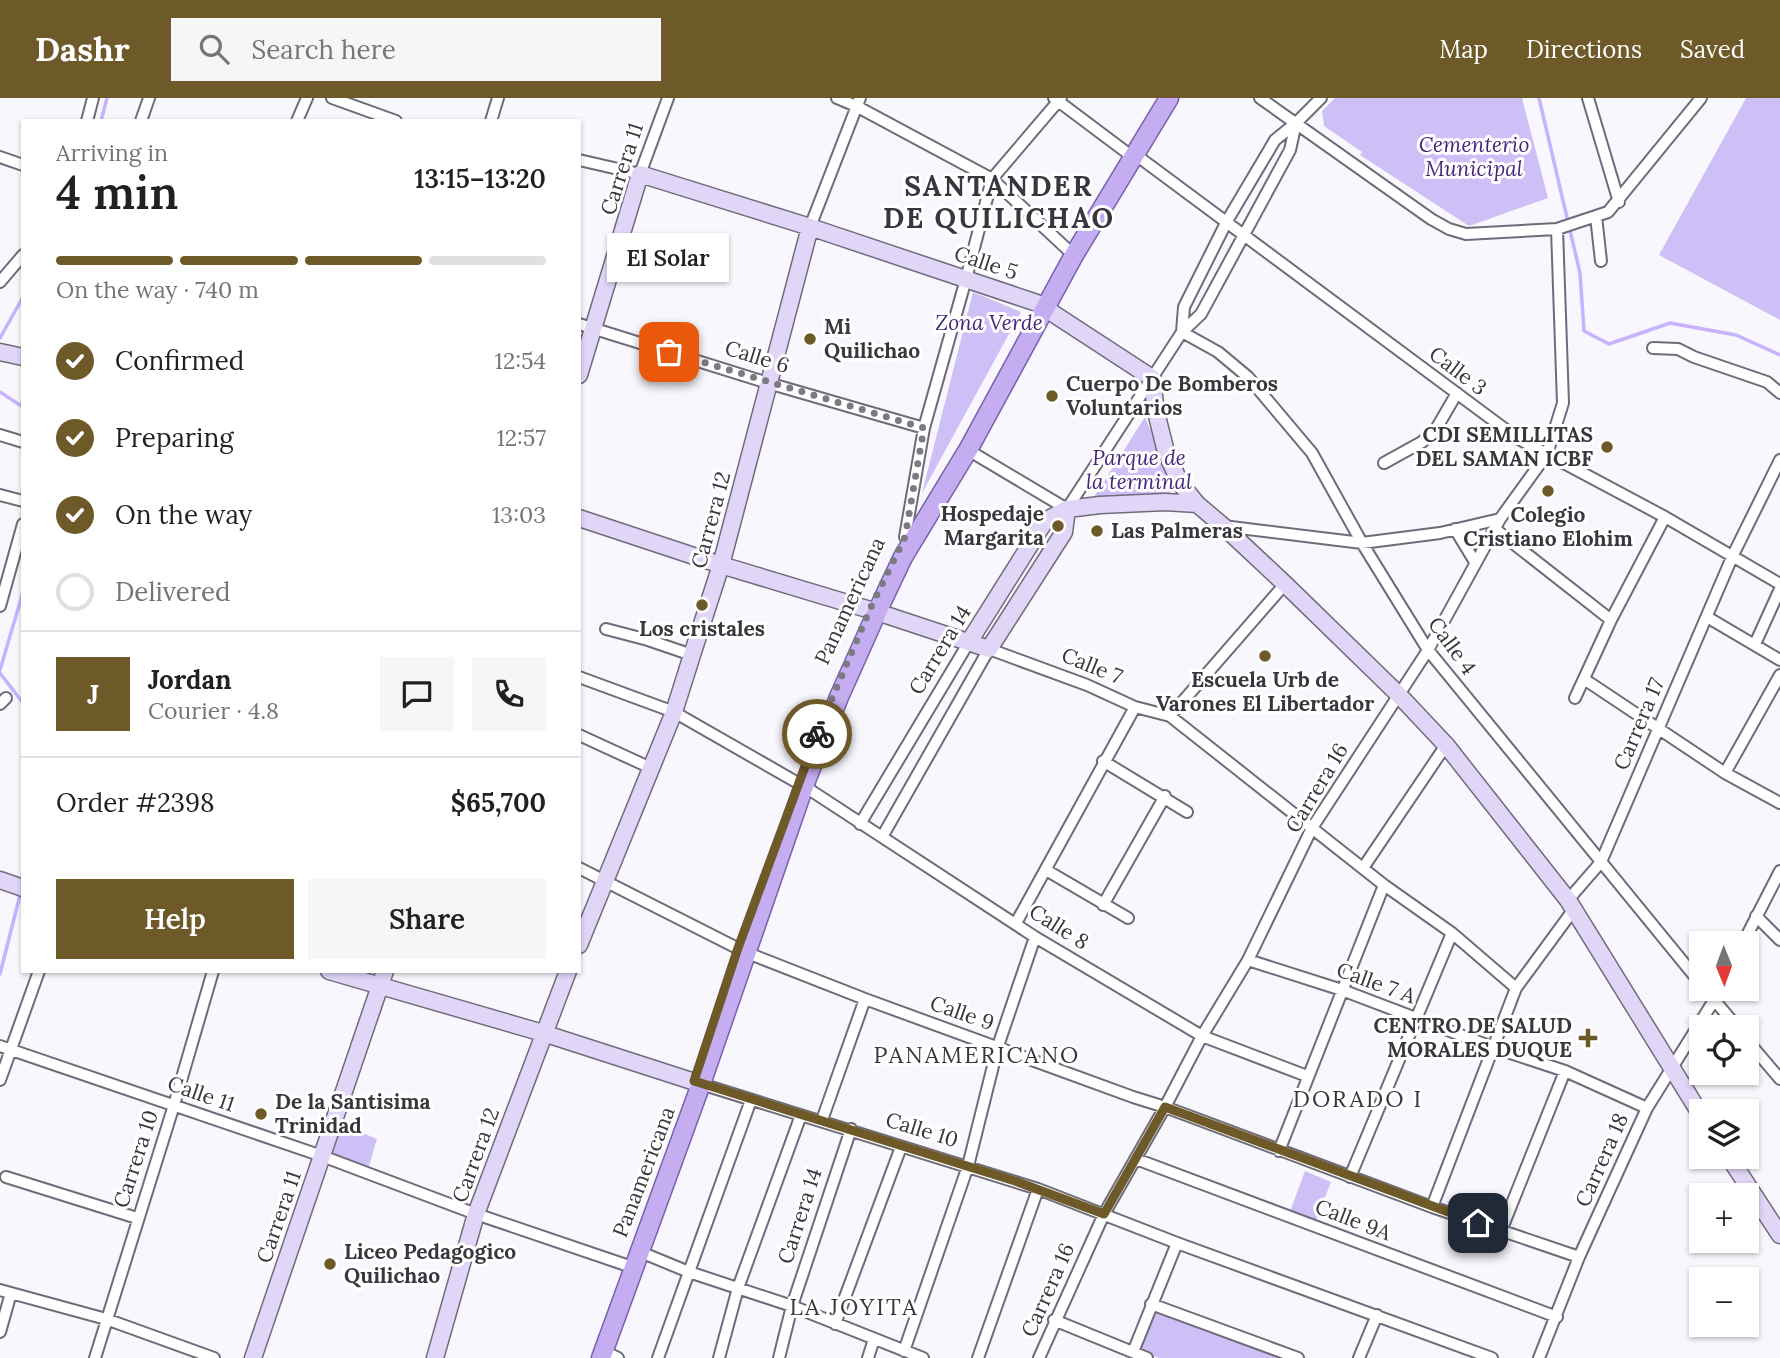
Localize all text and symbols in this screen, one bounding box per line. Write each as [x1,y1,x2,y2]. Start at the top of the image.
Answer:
search box [171,18,661,81]
text: Dashr [35,28,129,70]
icon: search [195,30,233,68]
text: Search here [251,33,396,66]
text: Map [1439,34,1488,65]
text: Directions [1526,34,1642,65]
text: Saved [1680,34,1745,65]
street label: Carrera 11 [594,119,649,218]
park label: Cementerio Municipal [1419,131,1529,182]
text: Arriving in [56,138,168,167]
text: 13:15–13:20 [414,162,546,195]
text: 4 min [56,163,178,222]
district label: SANTANDER DE QUILICHAO [883,168,1115,236]
callout: El Solar [608,233,730,282]
street label: Calle 5 [951,240,1021,285]
text: El Solar [626,243,710,272]
text: On the way · 740 m [56,275,259,304]
park label: Zona Verde [935,309,1043,336]
place label: Mi Quilichao [824,313,920,364]
pin [639,322,699,382]
marker: Mi Quilichao [802,331,818,347]
icon: bag [650,333,688,371]
street label: Calle 6 [722,334,793,379]
street label: Calle 3 [1424,340,1493,401]
icon: check [56,342,94,380]
text: Confirmed [115,344,244,377]
text: 12:54 [495,346,546,375]
place label: Cuerpo De Bomberos Voluntarios [1066,370,1278,421]
marker: Cuerpo De Bomberos Voluntarios [1044,388,1060,404]
icon: check [56,419,94,457]
text: Preparing [115,421,234,454]
place label: CDI SEMILLITAS DEL SAMAN ICBF [1415,421,1593,472]
text: 12:57 [496,423,546,452]
marker: CDI SEMILLITAS DEL SAMAN ICBF [1599,439,1615,455]
park label: Parque de la terminal [1086,444,1192,495]
street label: Carrera 12 [685,468,736,571]
marker: Colegio Cristiano Elohim [1540,483,1556,499]
icon: check [56,496,94,534]
text: On the way [115,498,252,531]
text: 13:03 [492,500,546,529]
place label: Hospedaje Margarita [940,500,1044,551]
place label: Colegio Cristiano Elohim [1463,501,1633,552]
place label: Las Palmeras [1111,517,1243,544]
marker: Hospedaje Margarita [1050,518,1066,534]
marker: Las Palmeras [1089,523,1105,539]
street label: Panamericana [808,533,891,669]
text: Delivered [115,575,231,608]
marker: Los cristales [694,597,710,613]
street label: Carrera 14 [902,600,977,699]
street label: Calle 4 [1422,611,1482,680]
place label: Los cristales [639,615,765,642]
street label: Calle 7 [1058,641,1127,690]
marker: Escuela Urb de Varones El Libertador [1257,648,1273,664]
button: chat [380,657,454,731]
button: phone [472,657,546,731]
text: Jordan [148,663,232,696]
place label: Escuela Urb de Varones El Libertador [1156,666,1374,717]
street label: Carrera 17 [1607,673,1670,774]
text: J [87,678,99,711]
text: Courier · 4.8 [148,696,279,725]
courier [782,699,852,769]
icon: bike [798,715,836,753]
street label: Carrera 16 [1279,738,1354,838]
text: Order #2398 [56,786,215,819]
text: $65,700 [451,786,546,819]
button: Help [56,879,294,959]
button: Share [308,879,546,959]
street label: Calle 8 [1024,898,1094,955]
north arrow [1689,931,1759,1001]
map controls [1689,931,1759,1337]
street label: Calle 7 A [1333,956,1420,1010]
street label: Calle 9 [927,989,998,1036]
place label: CENTRO DE SALUD MORALES DUQUE [1374,1012,1572,1063]
button: locate [1689,1015,1759,1085]
marker: CENTRO DE SALUD MORALES DUQUE [1578,1028,1598,1048]
district label: PANAMERICANO [874,1040,1080,1069]
street label: Calle 11 [164,1070,238,1118]
district label: DORADO I [1293,1084,1423,1113]
place label: De la Santisima Trinidad [275,1088,431,1139]
button: layers [1689,1099,1759,1169]
street label: Panamericana [606,1103,681,1241]
street label: Carrera 12 [446,1104,505,1206]
marker: De la Santisima Trinidad [253,1106,269,1122]
street label: Calle 10 [883,1106,962,1153]
street label: Carrera 10 [107,1107,164,1211]
street label: Carrera 18 [1569,1109,1634,1211]
street label: Carrera 14 [771,1164,828,1267]
street label: Carrera 11 [250,1167,307,1266]
button: + [1689,1183,1759,1253]
street label: Calle 9A [1311,1193,1396,1247]
pin [1448,1193,1508,1253]
icon: home [1459,1204,1497,1242]
place label: Liceo Pedagogico Quilichao [344,1238,516,1289]
street label: Carrera 16 [1015,1239,1080,1341]
marker: Liceo Pedagogico Quilichao [322,1256,338,1272]
button: − [1689,1267,1759,1337]
district label: LA JOYITA [789,1292,919,1321]

